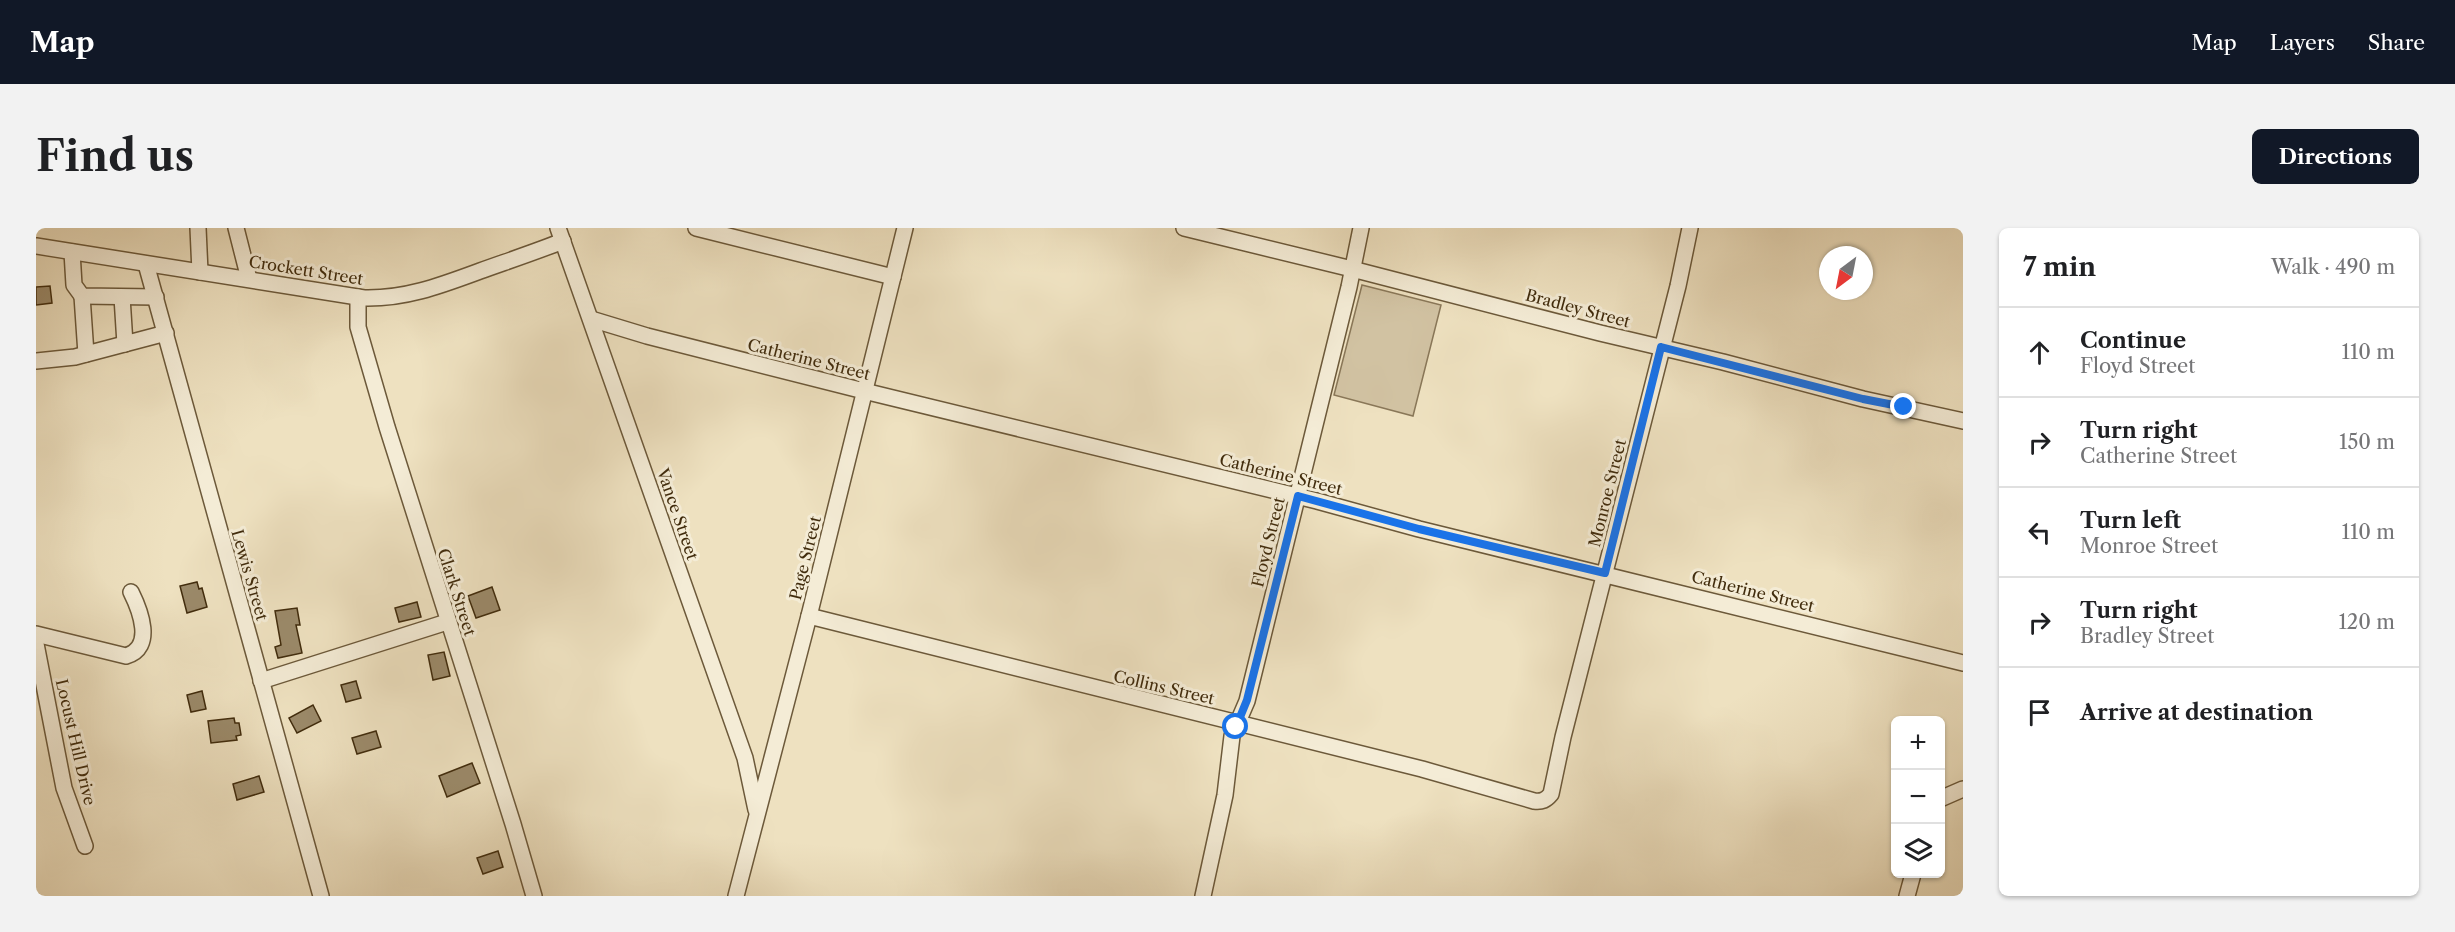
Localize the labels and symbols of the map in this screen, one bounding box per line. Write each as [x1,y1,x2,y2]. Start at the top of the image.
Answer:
north arrow [1819,246,1873,300]
street label: Crockett Street [247,251,365,289]
street label: Bradley Street [1524,284,1633,332]
street label: Catherine Street [746,334,873,384]
route end [1890,393,1916,419]
street label: Monroe Street [1584,437,1630,549]
street label: Catherine Street [1218,449,1345,499]
street label: Vance Street [653,465,703,563]
street label: Floyd Street [1247,494,1289,589]
street label: Page Street [785,514,825,602]
street label: Lewis Street [227,527,273,623]
street label: Clark Street [433,546,481,639]
street label: Catherine Street [1690,566,1817,616]
street label: Collins Street [1112,666,1217,708]
street label: Locust Hill Drive [52,677,100,807]
route start [1222,713,1248,739]

